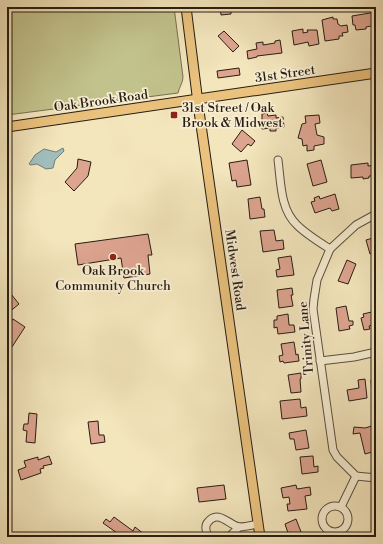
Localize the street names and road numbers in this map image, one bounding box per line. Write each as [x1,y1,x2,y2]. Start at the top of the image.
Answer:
street label: 31st Street [254,62,317,86]
street label: Oak Brook Road [53,86,150,116]
street label: Midwest Road [221,228,249,312]
street label: Trinity Lane [295,300,317,375]

